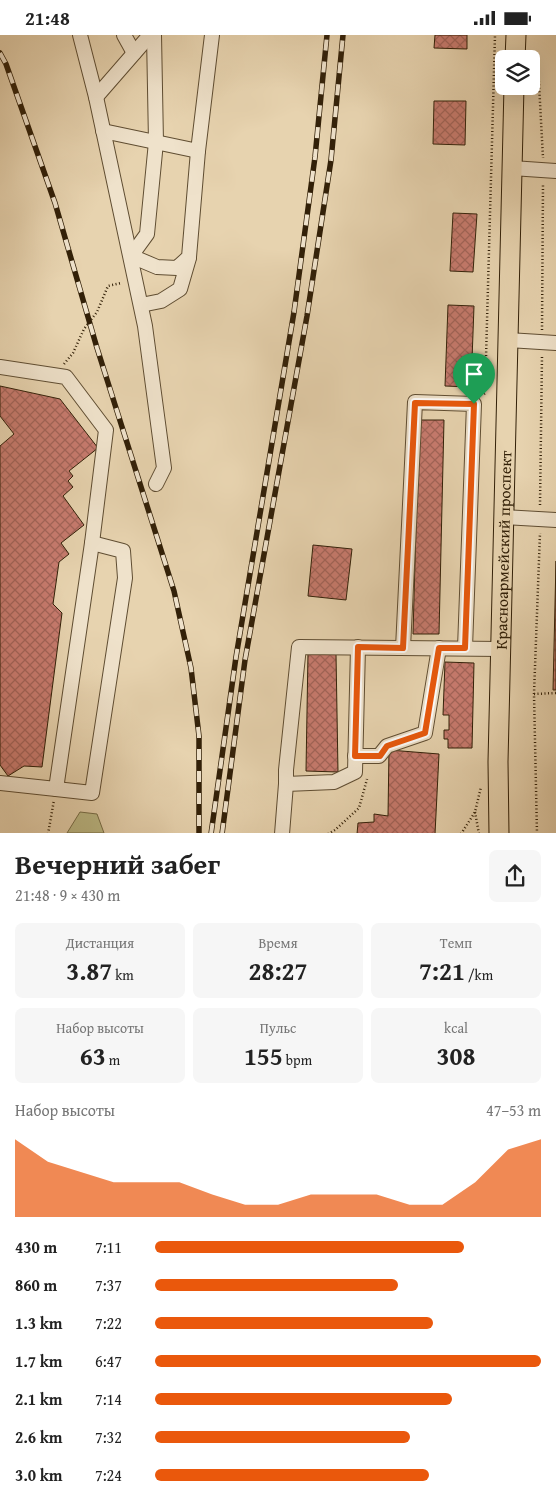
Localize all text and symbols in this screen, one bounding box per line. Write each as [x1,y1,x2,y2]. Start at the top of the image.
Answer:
text: 21:48 [25,4,70,32]
map controls [495,50,540,95]
button: layers [495,50,540,95]
pin [453,353,495,404]
icon: arrive [460,360,488,388]
street label: Красноармейский проспект [489,450,517,650]
text: Вечерний забег [15,843,220,884]
button: share [489,850,541,902]
text: 21:48 · 9 × 430 m [15,883,120,907]
text: Дистанция [66,933,134,953]
text: Время [258,933,298,953]
text: Темп [440,933,472,953]
text: 3.87 [66,953,112,989]
text: 28:27 [249,953,307,989]
text: 7:21 [419,953,465,989]
text: km [112,965,134,985]
text: /km [465,965,493,985]
text: Набор высоты [56,1018,144,1038]
text: Пульс [260,1018,296,1038]
text: kcal [444,1018,468,1038]
text: 63 [80,1038,106,1074]
text: 155 [244,1038,283,1074]
text: 308 [437,1038,475,1074]
text: m [106,1050,120,1070]
text: bpm [283,1050,312,1070]
text: Набор высоты [15,1098,115,1122]
text: 47–53 m [486,1098,541,1122]
text: 430 m [15,1235,57,1259]
text: 7:11 [95,1235,122,1259]
text: 860 m [15,1273,57,1297]
text: 7:37 [95,1273,122,1297]
text: 1.3 km [15,1311,62,1335]
text: 7:22 [95,1311,122,1335]
text: 1.7 km [15,1349,62,1373]
text: 6:47 [95,1349,122,1373]
text: 2.1 km [15,1387,62,1411]
text: 7:14 [95,1387,122,1411]
text: 2.6 km [15,1425,62,1449]
text: 7:32 [95,1425,122,1449]
text: 3.0 km [15,1463,62,1487]
text: 7:24 [95,1463,122,1487]

